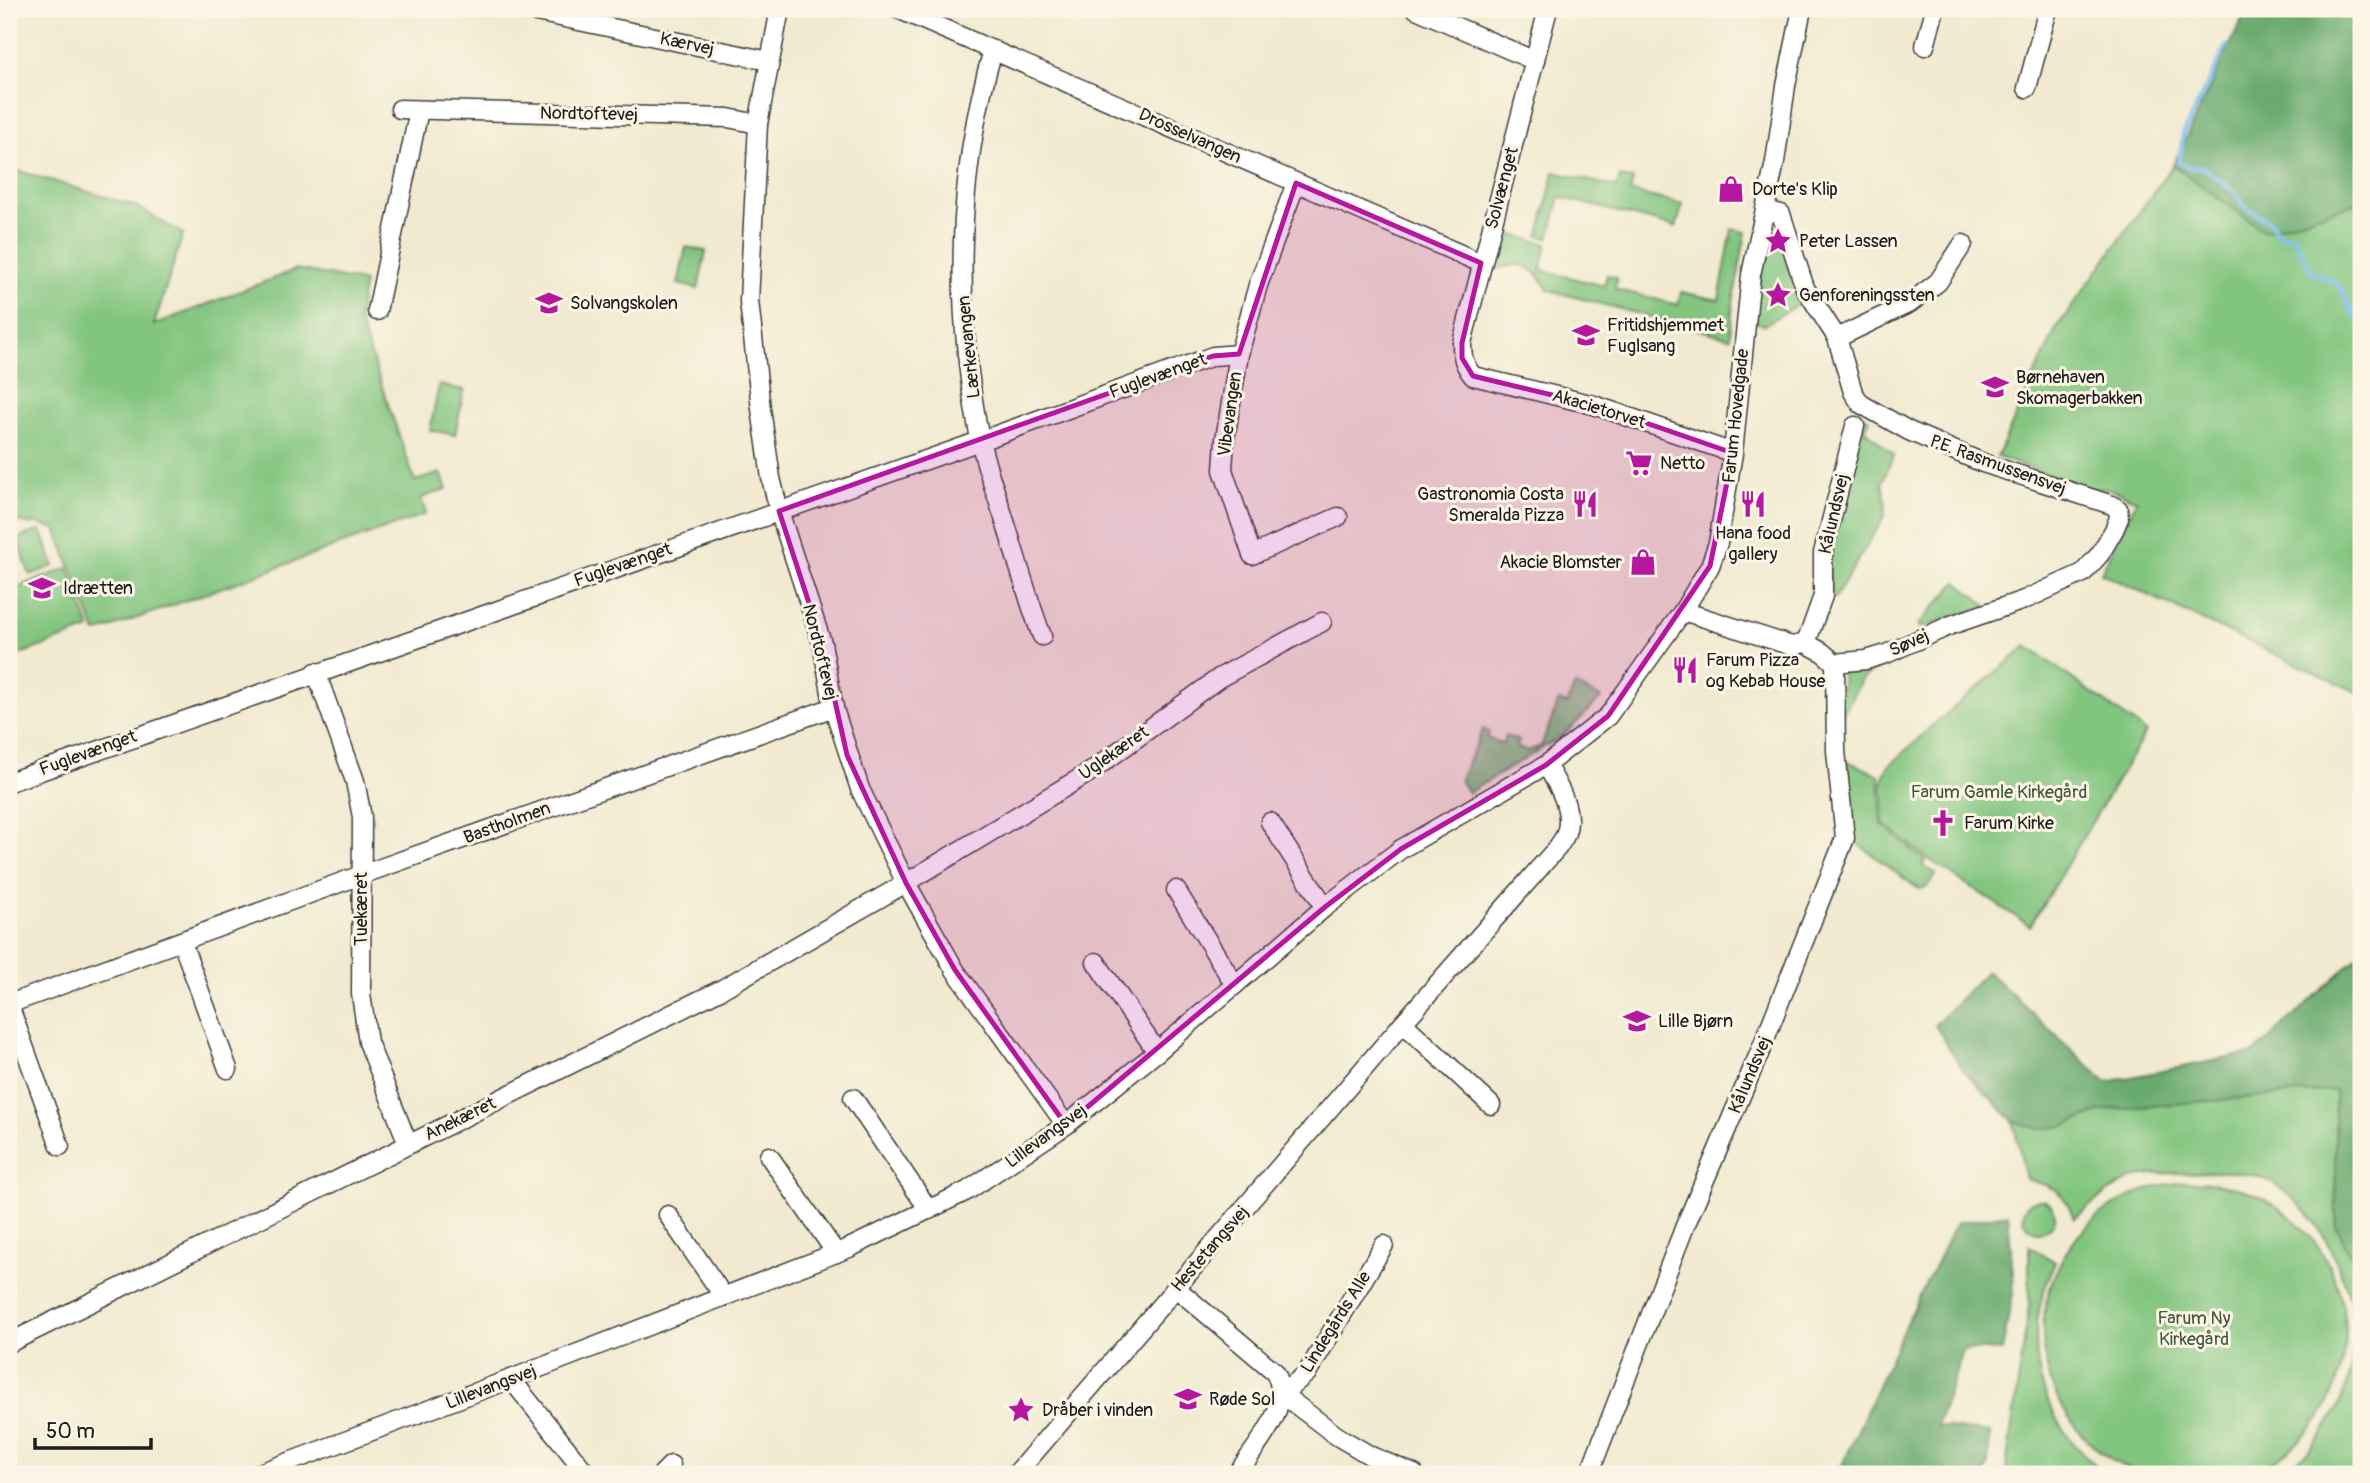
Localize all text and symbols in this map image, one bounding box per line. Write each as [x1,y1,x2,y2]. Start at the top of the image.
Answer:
street label: Kærvej [658,27,716,61]
street label: Nordtoftevej [540,102,638,126]
street label: Drosselvangen [1135,103,1245,169]
street label: Solvænget [1480,144,1524,232]
shop icon: Dorte's Klip [1716,174,1746,204]
place label: Dorte's Klip [1752,178,1838,201]
place icon: Peter Lassen [1763,226,1793,256]
place label: Peter Lassen [1799,230,1898,253]
place icon: Genforeningssten [1763,280,1793,310]
place label: Genforeningssten [1799,284,1935,307]
school or university icon: Solvangskolen [534,288,564,318]
place label: Solvangskolen [570,292,678,315]
street label: Lærkevangen [952,294,986,400]
place label: Fritidshjemmet Fuglsang [1607,314,1725,358]
school or university icon: Fritidshjemmet Fuglsang [1571,320,1601,350]
street label: Fuglevænget [1106,348,1211,404]
street label: Farum Hovedgade [1718,348,1755,484]
place label: Børnehaven Skomagerbakken [2016,366,2143,410]
street label: Vibevangen [1213,370,1247,458]
school or university icon: Børnehaven Skomagerbakken [1980,372,2010,402]
street label: Akacietorvet [1550,384,1649,434]
street label: P.E. Rasmussensvej [1927,430,2069,500]
supermarket icon: Netto [1624,448,1654,478]
place label: Netto [1660,452,1706,475]
street label: Kålundsvej [1814,472,1854,556]
place label: Gastronomia Costa Smeralda Pizza [1417,483,1564,527]
restaurant icon: Gastronomia Costa Smeralda Pizza [1570,489,1600,519]
restaurant icon: Hana food gallery [1738,489,1768,519]
place label: Hana food gallery [1715,522,1791,566]
street label: Fuglevænget [571,537,676,592]
shop icon: Akacie Blomster [1628,547,1658,577]
place label: Akacie Blomster [1499,551,1623,574]
school or university icon: Idrætten [27,573,57,603]
place label: Idrætten [63,577,133,600]
street label: Nordtoftevej [797,602,843,702]
street label: Søvej [1885,624,1933,662]
place label: Farum Pizza og Kebab House [1706,649,1825,693]
restaurant icon: Farum Pizza og Kebab House [1670,655,1700,685]
street label: Uglekæret [1075,720,1154,785]
street label: Fuglevænget [36,725,141,781]
park label: Farum Gamle Kirkegård [1911,781,2087,804]
street label: Bastholmen [460,797,554,849]
church icon: Farum Kirke [1928,808,1958,838]
place label: Farum Kirke [1964,812,2054,835]
street label: Tuekæret [350,872,373,946]
school or university icon: Lille Bjørn [1622,1006,1652,1036]
place label: Lille Bjørn [1658,1010,1733,1033]
street label: Kålundsvej [1723,1033,1777,1117]
street label: Anekæret [420,1092,500,1146]
street label: Lillevangsvej [1001,1099,1091,1173]
street label: Hestetangsvej [1166,1201,1254,1297]
street label: Lindegårds Alle [1296,1267,1376,1377]
park label: Farum Ny Kirkegård [2158,1307,2231,1351]
street label: Lillevangsvej [442,1359,540,1415]
school or university icon: Røde Sol [1173,1384,1203,1414]
place label: Røde Sol [1209,1388,1275,1411]
place icon: Dråber i vinden [1006,1395,1036,1425]
place label: Dråber i vinden [1042,1399,1153,1422]
scale bar [35,1406,150,1450]
text: 50 m [46,1418,95,1445]

